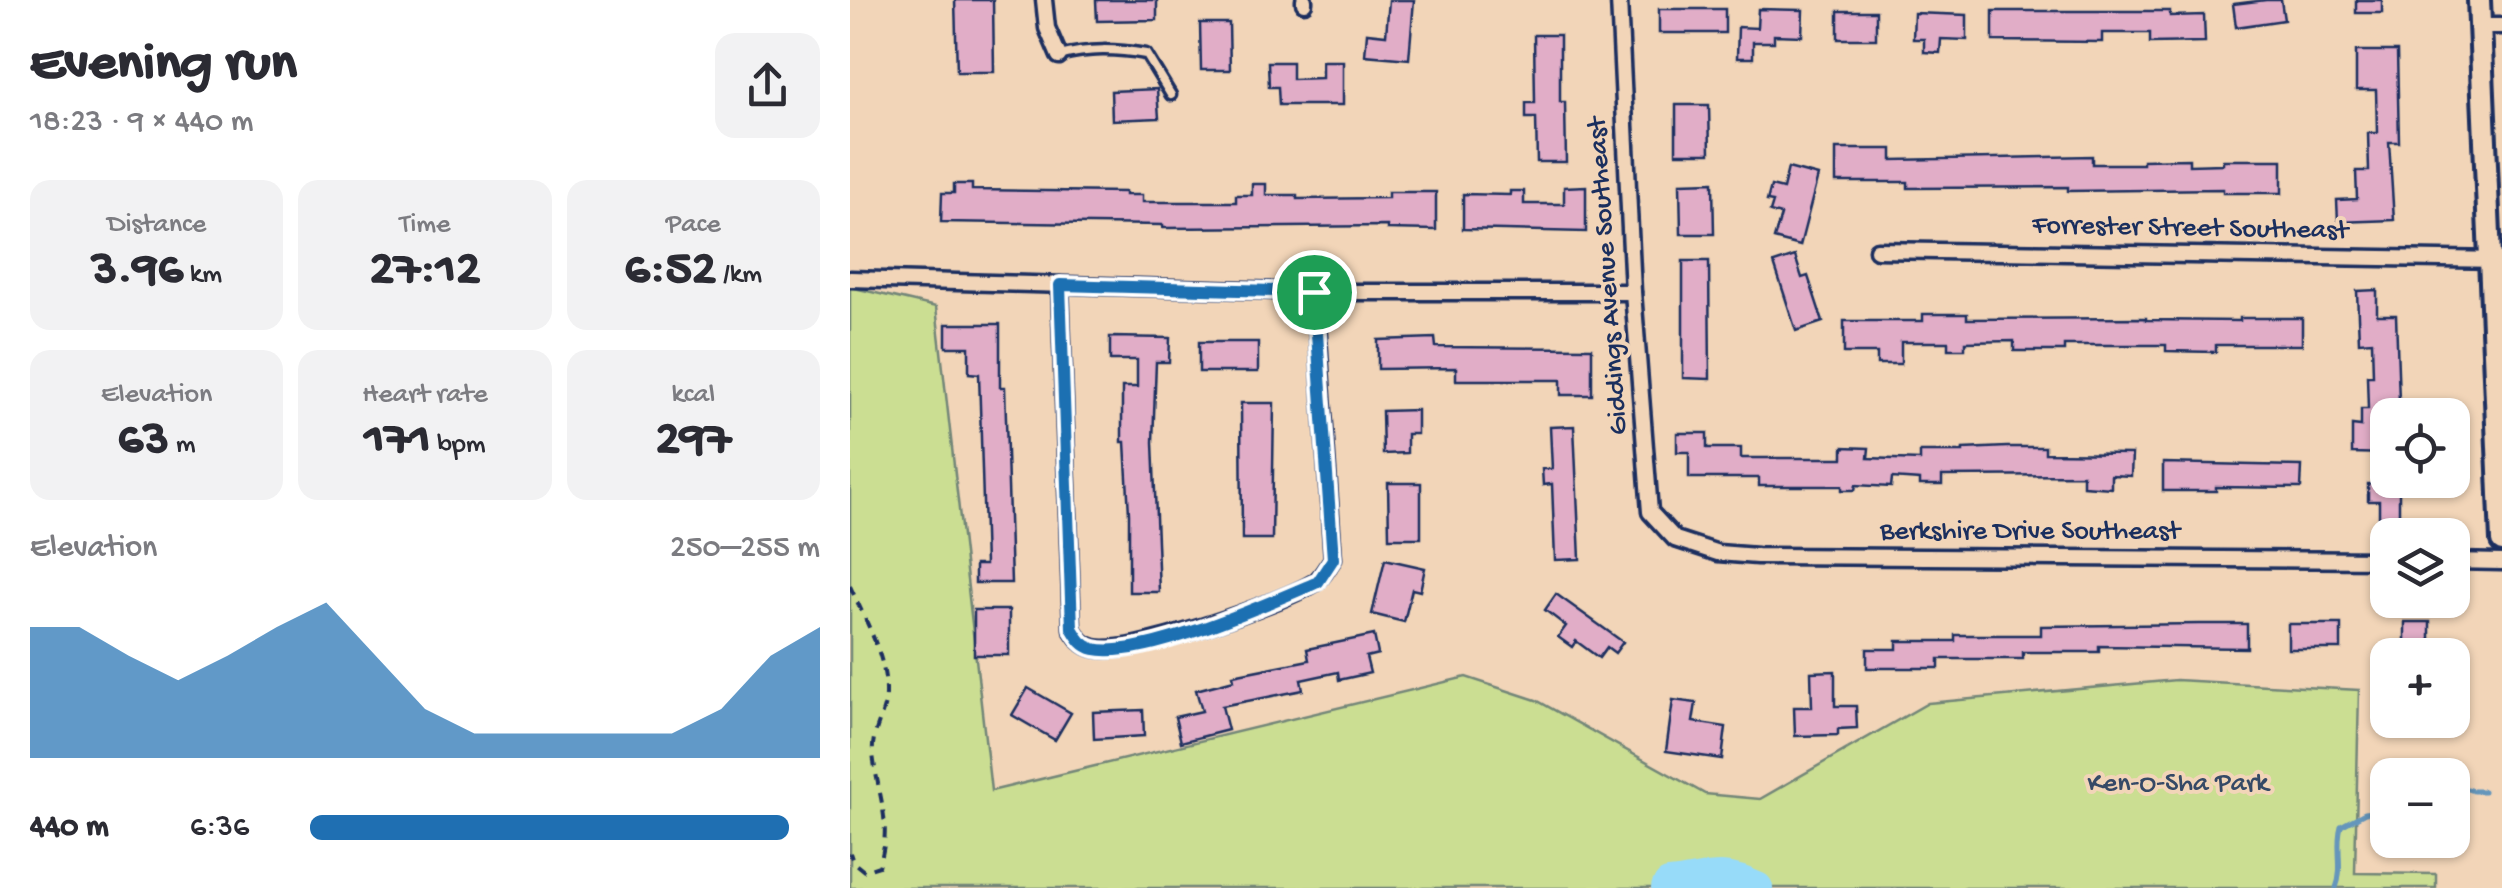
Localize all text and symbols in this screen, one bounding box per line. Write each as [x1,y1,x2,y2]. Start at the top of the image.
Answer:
button: share [715,33,820,138]
text: Evening run [30,34,297,98]
text: 18:23 · 9 × 440 m [30,104,253,142]
street label: Giddings Avenue Southeast [1581,113,1637,436]
text: Distance [107,209,206,242]
text: Time [399,209,451,242]
text: Pace [666,209,721,242]
street label: Forrester Street Southeast [2031,210,2351,248]
text: 3.96 [91,242,183,301]
text: 27:12 [370,242,480,301]
text: 6:52 [625,242,716,301]
pin [1272,250,1357,335]
text: km [183,259,222,292]
text: /km [716,259,762,292]
icon: arrive [1287,265,1342,320]
text: Elevation [101,379,212,412]
text: Heart rate [362,379,488,412]
text: kcal [671,379,715,412]
map controls [2370,398,2470,858]
button: locate [2370,398,2470,498]
text: 63 [118,412,169,471]
text: 171 [364,412,431,471]
text: 297 [656,412,731,471]
text: m [169,429,196,462]
text: bpm [431,429,486,462]
street label: Berkshire Drive Southeast [1879,516,2183,549]
button: layers [2370,518,2470,618]
text: Elevation [30,530,157,568]
text: 250–255 m [670,530,820,568]
button: + [2370,638,2470,738]
button: − [2370,758,2470,858]
park label: Ken-O-Sha Park [2087,768,2271,801]
text: 440 m [30,809,109,847]
text: 6:36 [190,809,249,847]

